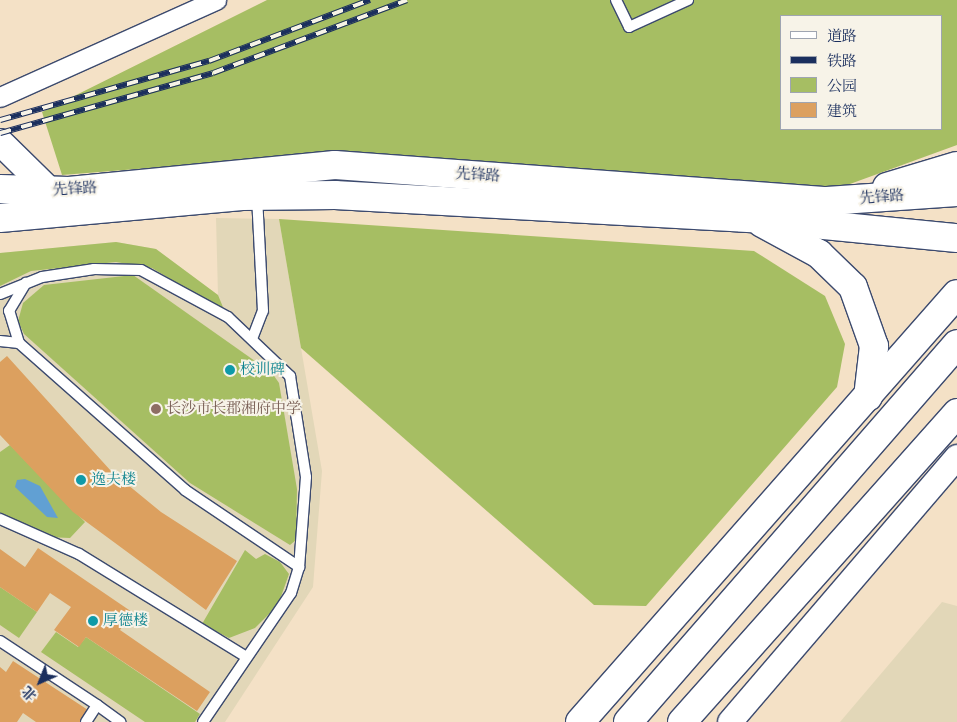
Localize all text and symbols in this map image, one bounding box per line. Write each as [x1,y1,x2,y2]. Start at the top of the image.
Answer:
legend [780,15,942,130]
text: 道路 [827,27,857,45]
text: 铁路 [827,52,857,70]
text: 公园 [827,77,857,95]
text: 建筑 [827,102,857,120]
street label: 先锋路 [455,164,501,186]
street label: 先锋路 [52,179,98,199]
street label: 先锋路 [859,186,905,208]
place label: 校训碑 [240,361,285,379]
marker: 校训碑 [224,364,236,376]
place label: 长沙市长郡湘府中学 [166,400,301,418]
marker: 长沙市长郡湘府中学 [150,403,162,415]
place label: 逸夫楼 [91,471,136,489]
marker: 逸夫楼 [75,474,87,486]
place label: 厚德楼 [103,612,148,630]
marker: 厚德楼 [87,615,99,627]
north arrow [15,657,65,707]
text: 北 [18,682,40,704]

